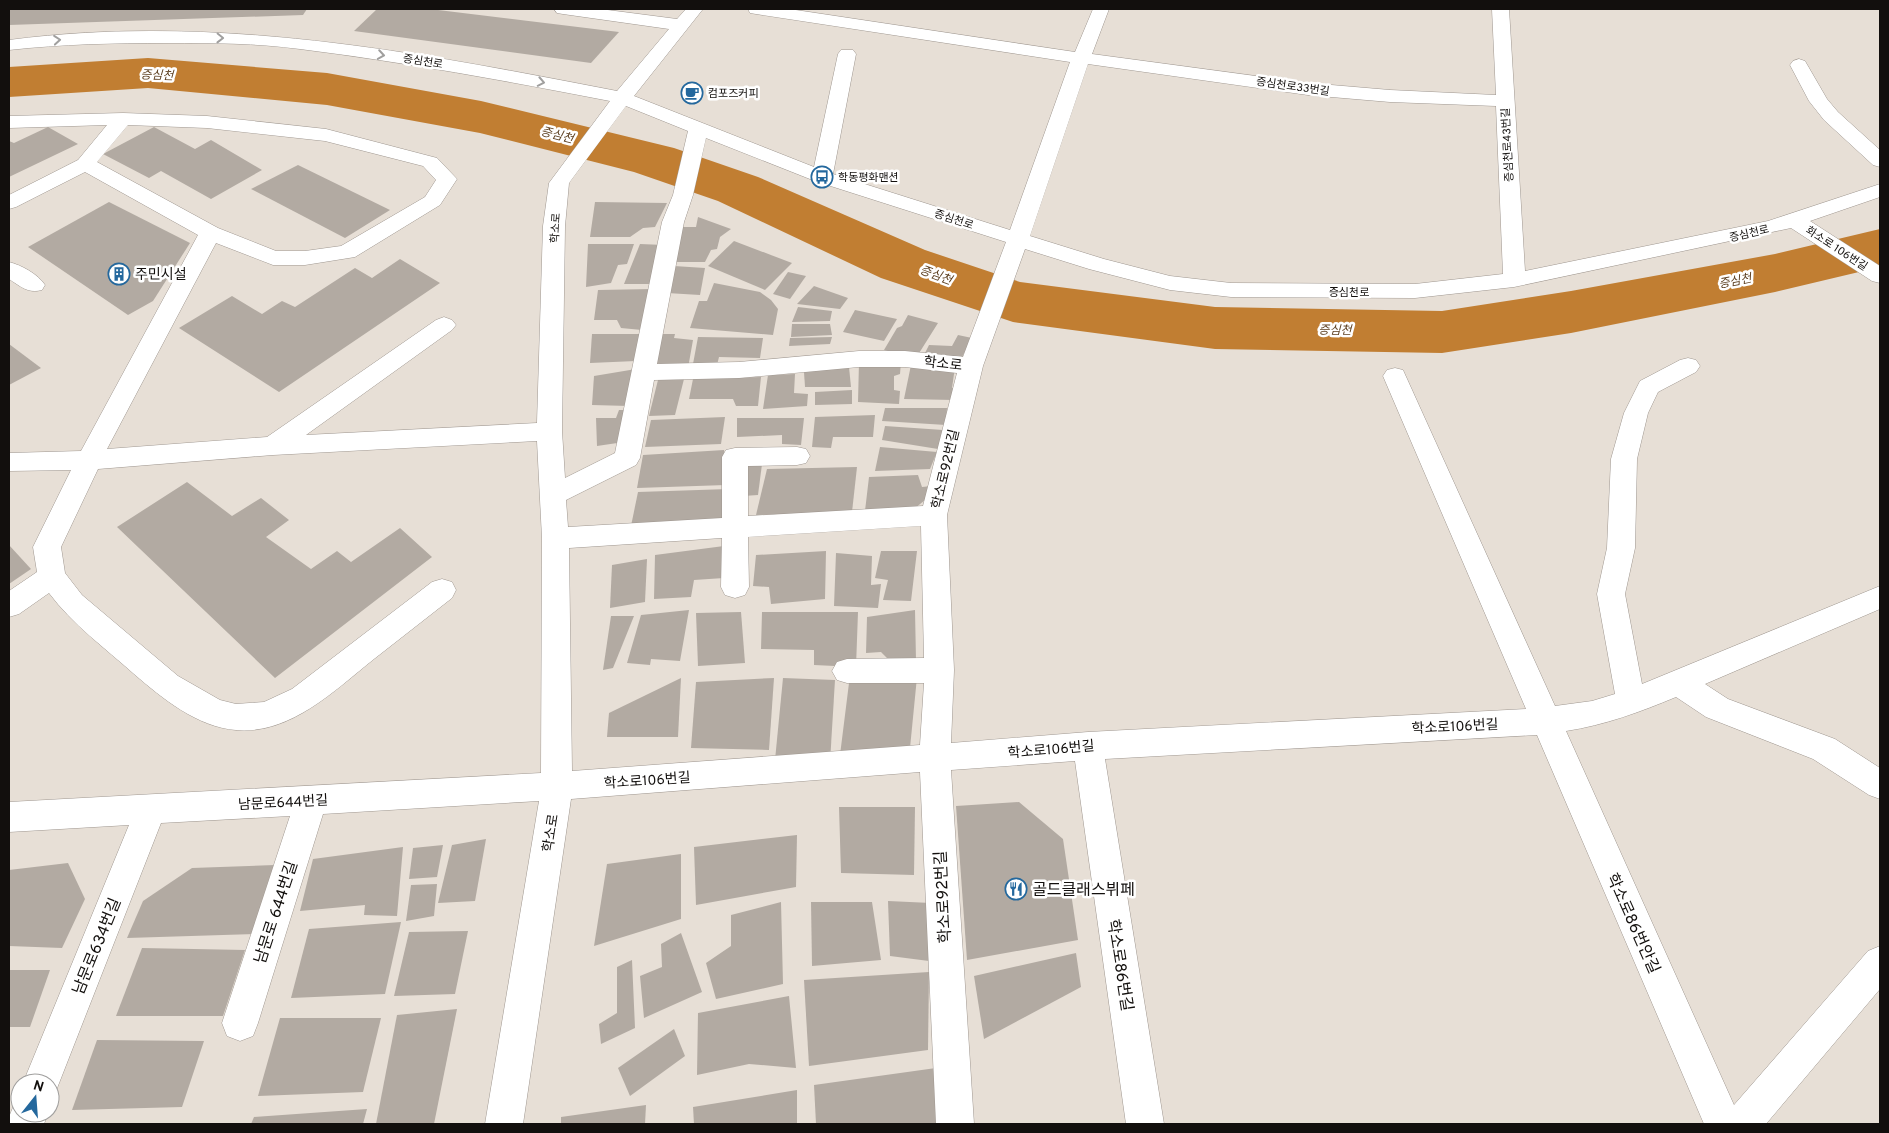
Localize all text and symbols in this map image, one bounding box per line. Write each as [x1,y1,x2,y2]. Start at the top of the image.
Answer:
one-way arrow [216,33,224,43]
one-way arrow [53,35,61,46]
one-way arrow [377,49,385,59]
street label: 증심천로 [402,52,444,72]
water label: 증심천 [140,67,176,85]
street label: 증심천로33번길 [1255,75,1330,99]
one-way arrow [537,77,546,87]
cafe icon: 컴포즈커피 [680,81,704,105]
place label: 컴포즈커피 [708,87,759,101]
street label: 증심천로43번길 [1499,108,1517,182]
water label: 증심천 [539,124,577,148]
bus stop icon: 학동평화맨션 [810,165,834,189]
place label: 학동평화맨션 [838,171,899,185]
street label: 증심천로 [932,207,975,233]
street label: 학소로 [548,212,564,244]
street label: 증심천로 [1728,223,1771,245]
street label: 화소로 106번길 [1803,224,1870,274]
building icon: 주민시설 [107,262,131,286]
water label: 증심천 [917,263,956,290]
place label: 주민시설 [135,267,187,284]
water label: 증심천 [1717,271,1755,293]
street label: 증심천로 [1329,286,1369,300]
water label: 증심천 [1318,323,1354,339]
street label: 학소로 [923,353,963,375]
street label: 학소로92번길 [928,428,964,511]
street label: 학소로106번길 [1411,716,1499,738]
street label: 학소로106번길 [1007,737,1095,763]
street label: 학소로106번길 [603,769,691,793]
street label: 남문로644번길 [238,793,329,814]
street label: 학소로 [539,813,563,854]
street label: 학소로92번길 [932,850,956,944]
street label: 남문로 644번길 [251,859,303,966]
street label: 학소로86번안길 [1601,871,1663,977]
restaurant icon: 골드클래스뷔페 [1004,877,1028,901]
place label: 골드클래스뷔페 [1032,881,1135,901]
street label: 남문로634번길 [69,895,126,998]
street label: 학소로86번길 [1102,918,1136,1013]
north arrow [10,1073,60,1123]
text: N [31,1077,46,1097]

